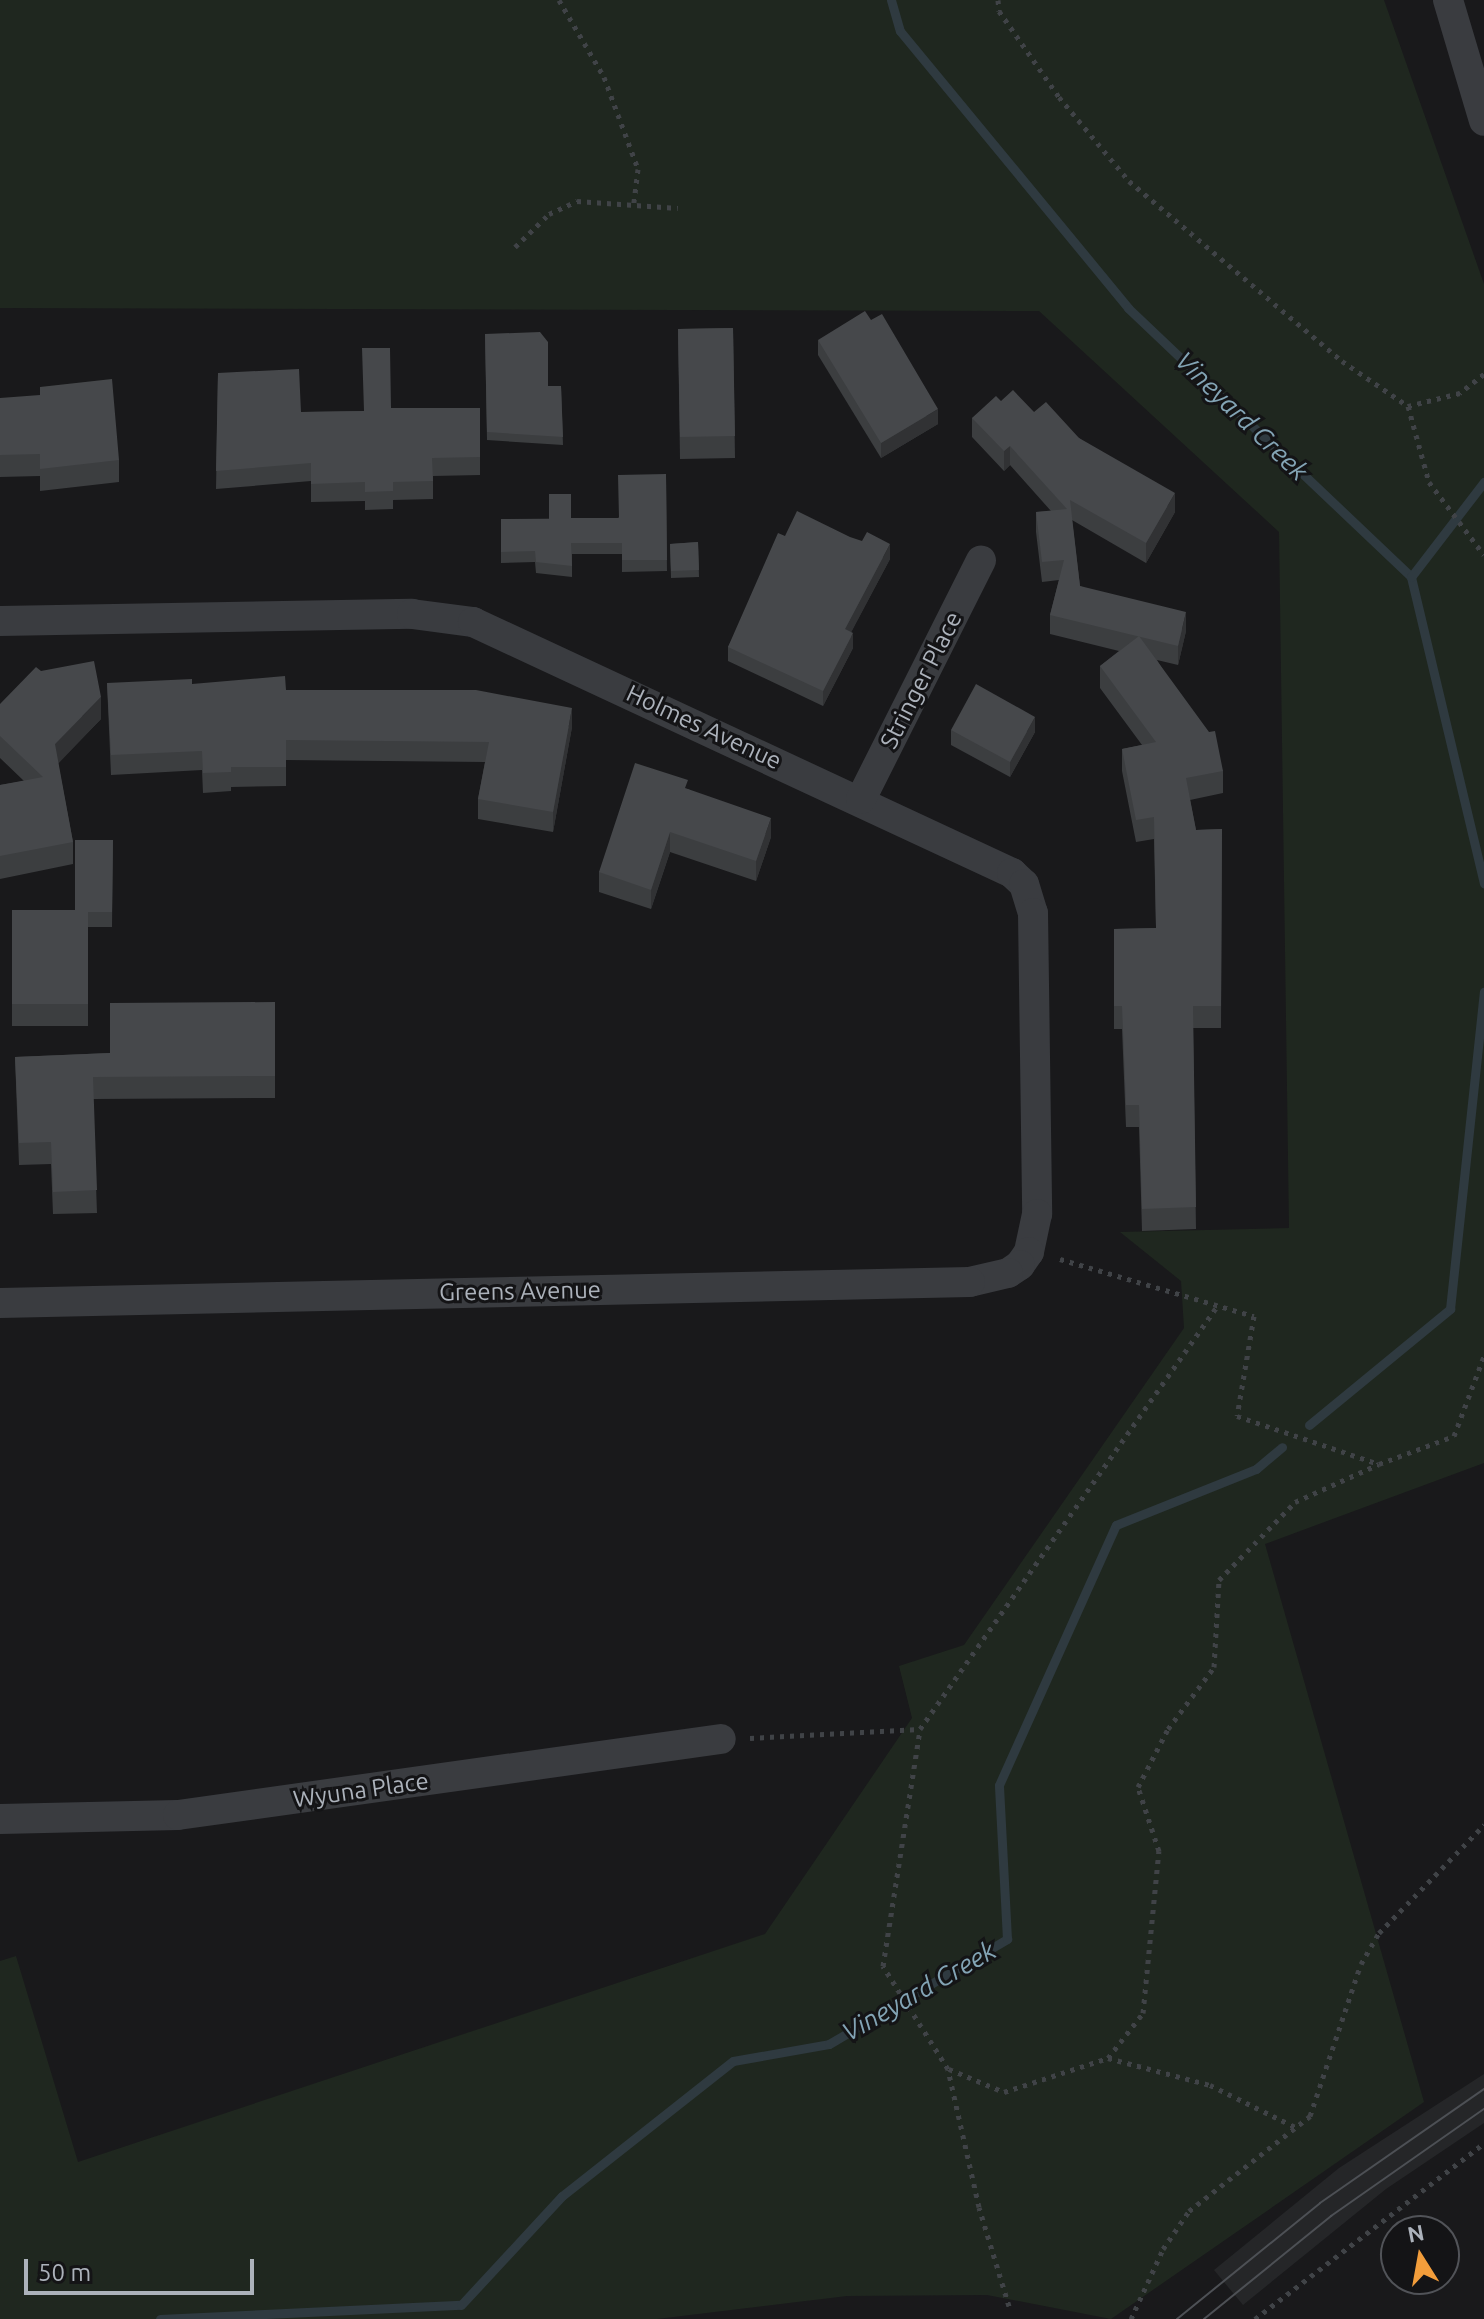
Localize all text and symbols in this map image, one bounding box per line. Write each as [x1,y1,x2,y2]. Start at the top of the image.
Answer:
water label: Vineyard Creek [1169,345,1315,487]
street label: Stringer Place [874,607,968,753]
street label: Holmes Avenue [622,678,786,776]
street label: Greens Avenue [439,1275,601,1307]
street label: Wyuna Place [291,1766,431,1814]
water label: Vineyard Creek [837,1934,1001,2048]
north arrow [1380,2215,1460,2295]
text: N [1405,2219,1426,2247]
scale bar [28,2243,258,2293]
text: 50 m [38,2259,91,2286]

